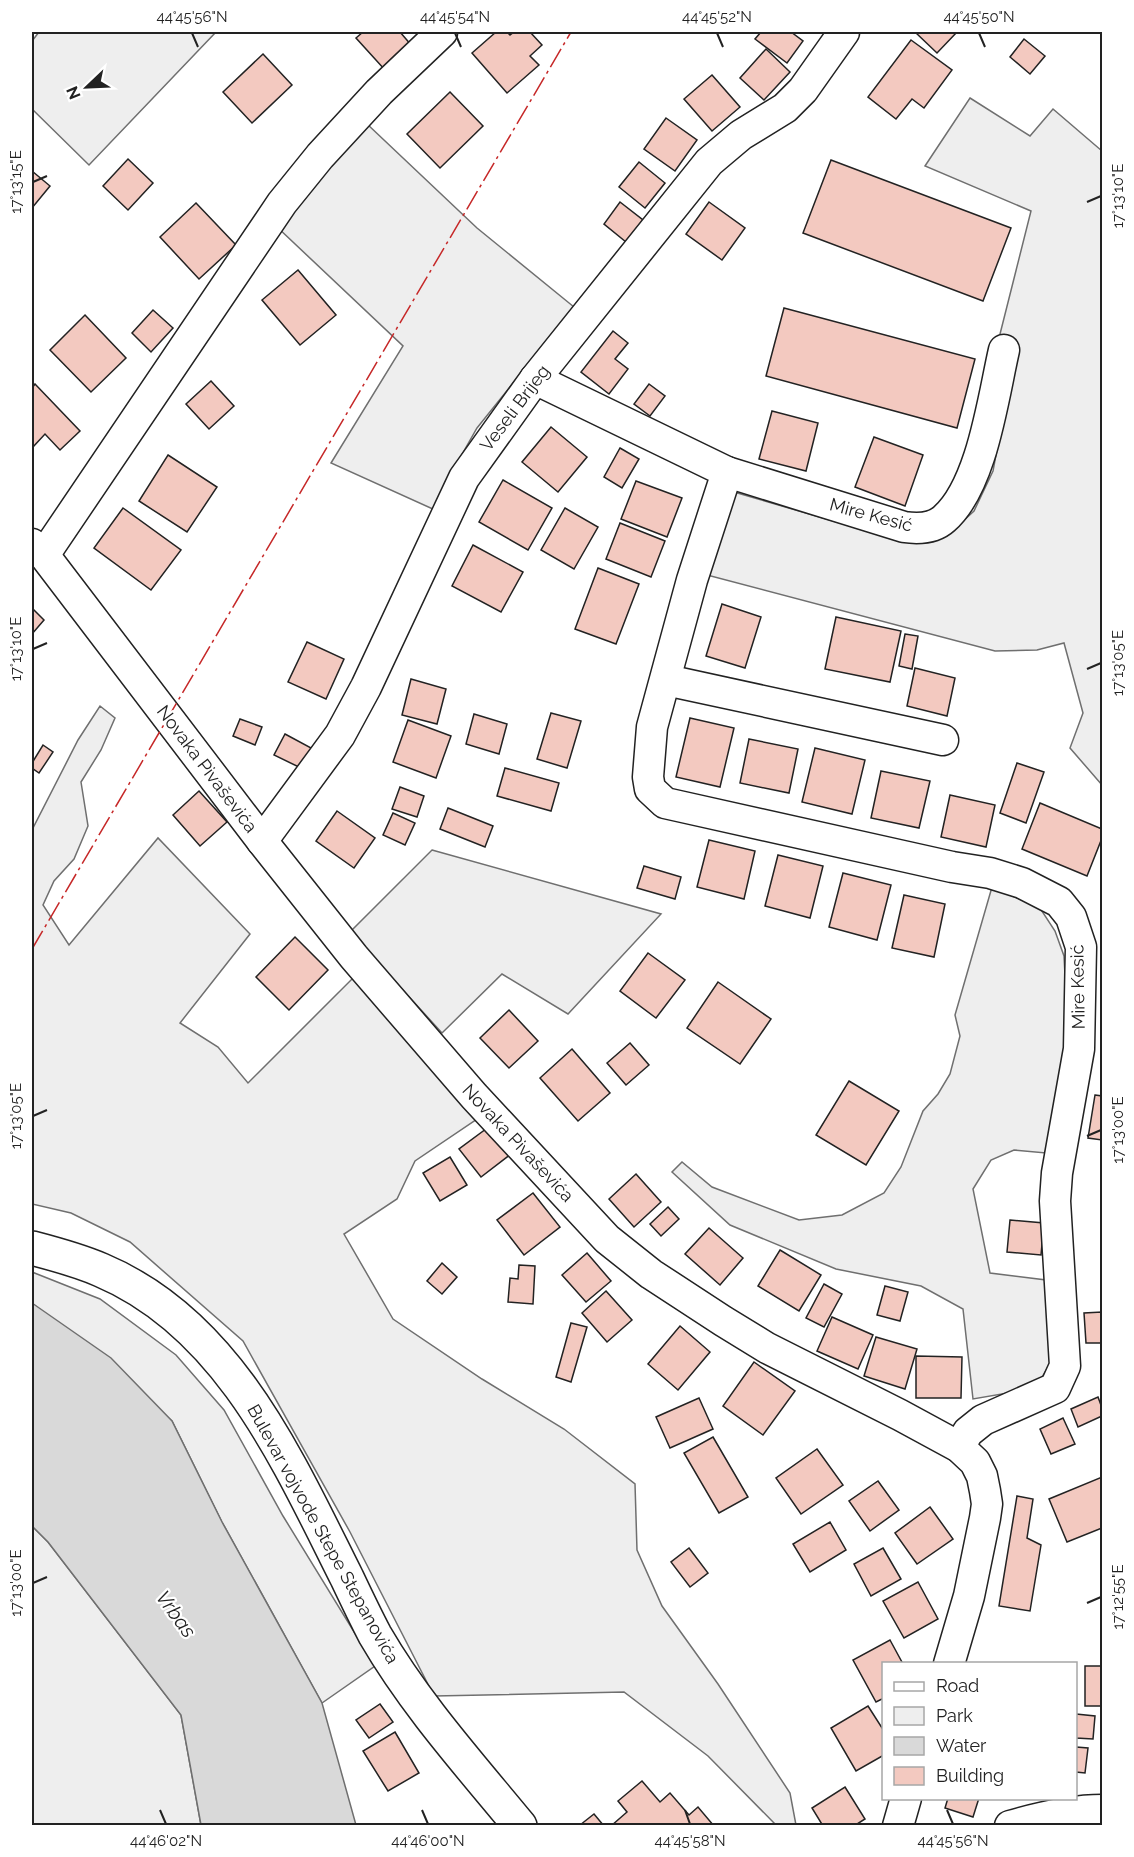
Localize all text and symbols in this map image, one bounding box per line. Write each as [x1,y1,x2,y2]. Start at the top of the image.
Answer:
text: 44°45'56"N [156,8,228,26]
text: 44°45'54"N [420,8,490,26]
text: 44°45'52"N [682,8,752,26]
text: 44°45'50"N [943,8,1015,26]
north arrow [57,57,117,117]
text: N [63,83,85,102]
text: 17°13'15"E [7,150,25,214]
text: 17°13'10"E [1109,164,1127,228]
street label: Veseli Brijeg [475,361,554,455]
street label: Mire Kesić [827,493,915,536]
text: 17°13'10"E [7,617,25,681]
text: 17°13'05"E [1109,630,1127,696]
street label: Novaka Pivaševića [153,701,262,836]
street label: Mire Kesić [1066,944,1089,1030]
street label: Novaka Pivaševića [458,1079,578,1206]
text: 17°13'05"E [7,1083,25,1149]
text: 17°13'00"E [1109,1096,1127,1164]
street label: Bulevar vojvode Stepe Stepanovića [243,1400,404,1667]
text: 17°13'00"E [7,1549,25,1617]
text: 17°12'55"E [1109,1564,1127,1630]
water label: Vrbas [151,1586,201,1643]
legend [882,1662,1077,1800]
text: Road [936,1675,979,1696]
text: Park [936,1705,973,1726]
text: Water [936,1735,987,1756]
text: Building [936,1765,1004,1786]
text: 44°46'02"N [130,1832,202,1850]
text: 44°46'00"N [391,1832,465,1850]
text: 44°45'58"N [655,1832,725,1850]
text: 44°45'56"N [917,1832,989,1850]

